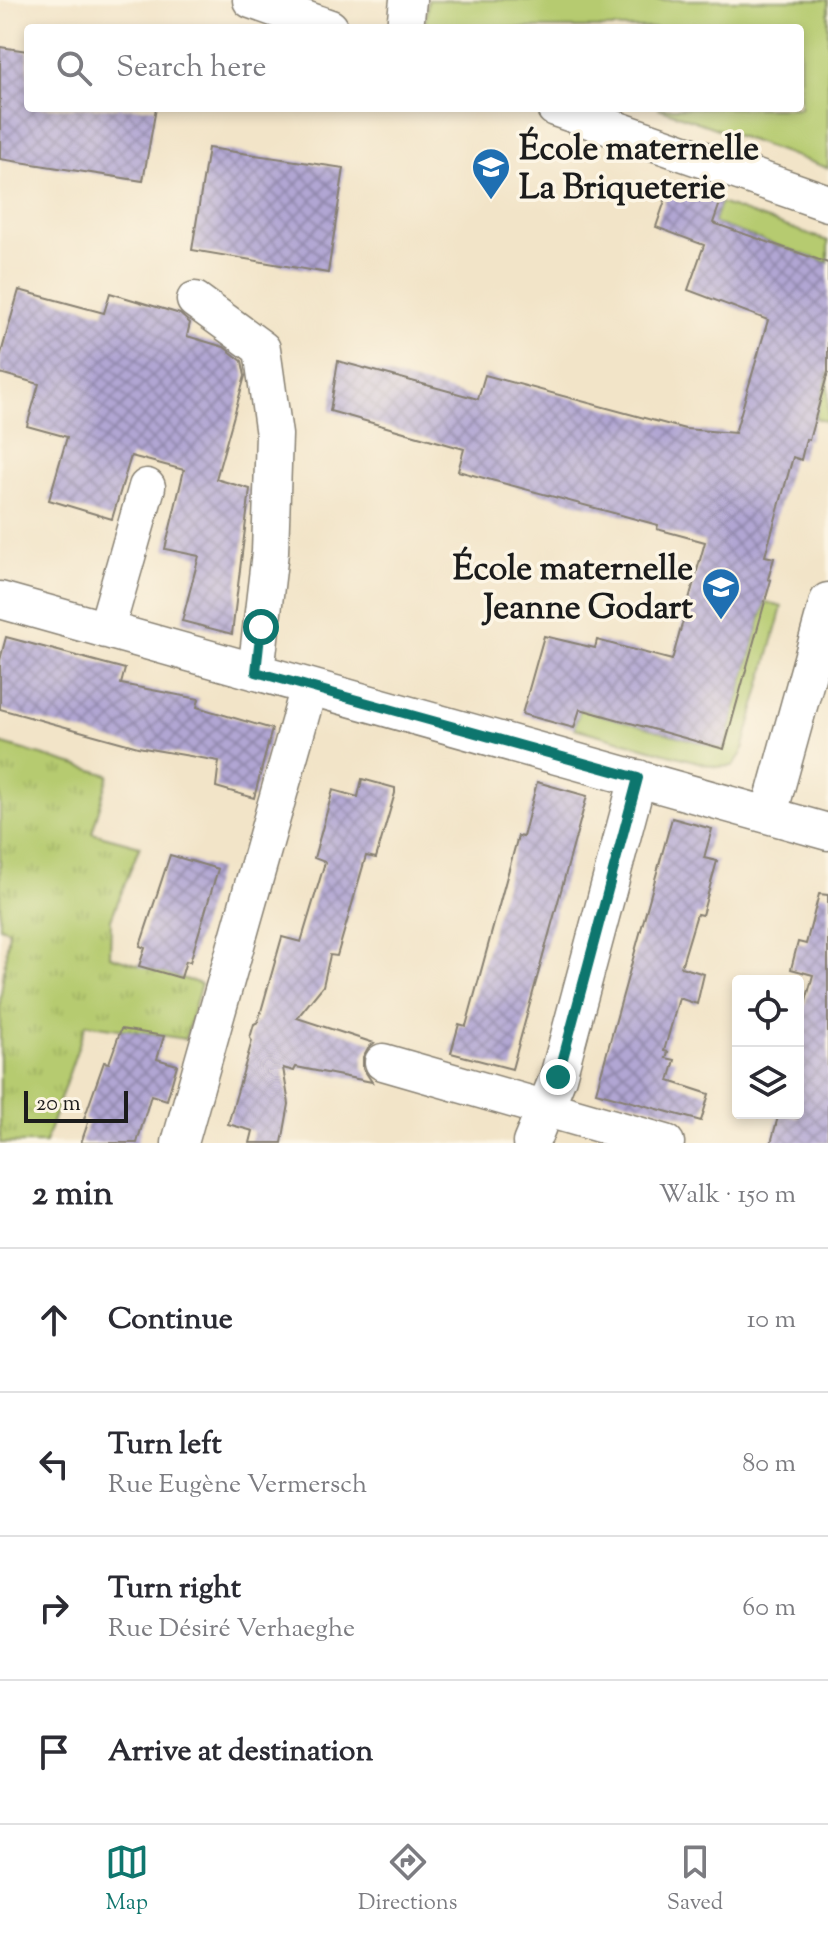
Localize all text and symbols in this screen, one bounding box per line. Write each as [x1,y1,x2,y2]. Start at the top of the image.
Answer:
search box [24,24,804,112]
icon: search [52,46,96,90]
text: Search here [116,47,266,90]
place label: École maternelle La Briqueterie [519,126,759,214]
school or university icon: École maternelle La Briqueterie [470,146,512,201]
place label: École maternelle Jeanne Godart [453,546,693,634]
school or university icon: École maternelle Jeanne Godart [700,566,742,621]
route start [243,609,279,645]
map controls [732,975,804,1119]
button: locate [732,975,804,1047]
button: layers [732,1047,804,1119]
route end [540,1059,576,1095]
scale bar [24,1087,128,1123]
text: 20 m [36,1089,81,1121]
text: 2 min [32,1171,113,1220]
text: Walk · 150 m [659,1177,796,1214]
icon: ahead [32,1298,76,1342]
text: Continue [108,1299,233,1342]
text: 10 m [747,1302,796,1339]
text: Turn left [108,1424,222,1467]
icon: left [32,1442,76,1486]
text: 80 m [742,1446,796,1483]
text: Rue Eugène Vermersch [108,1467,367,1504]
text: Turn right [108,1568,241,1611]
icon: right [32,1586,76,1630]
text: 60 m [742,1590,796,1627]
text: Rue Désiré Verhaeghe [108,1611,355,1648]
icon: arrive [32,1730,76,1774]
text: Arrive at destination [108,1731,373,1774]
tab: Map [105,1840,149,1920]
tab: Directions [358,1840,457,1920]
tab: Saved [667,1840,723,1920]

